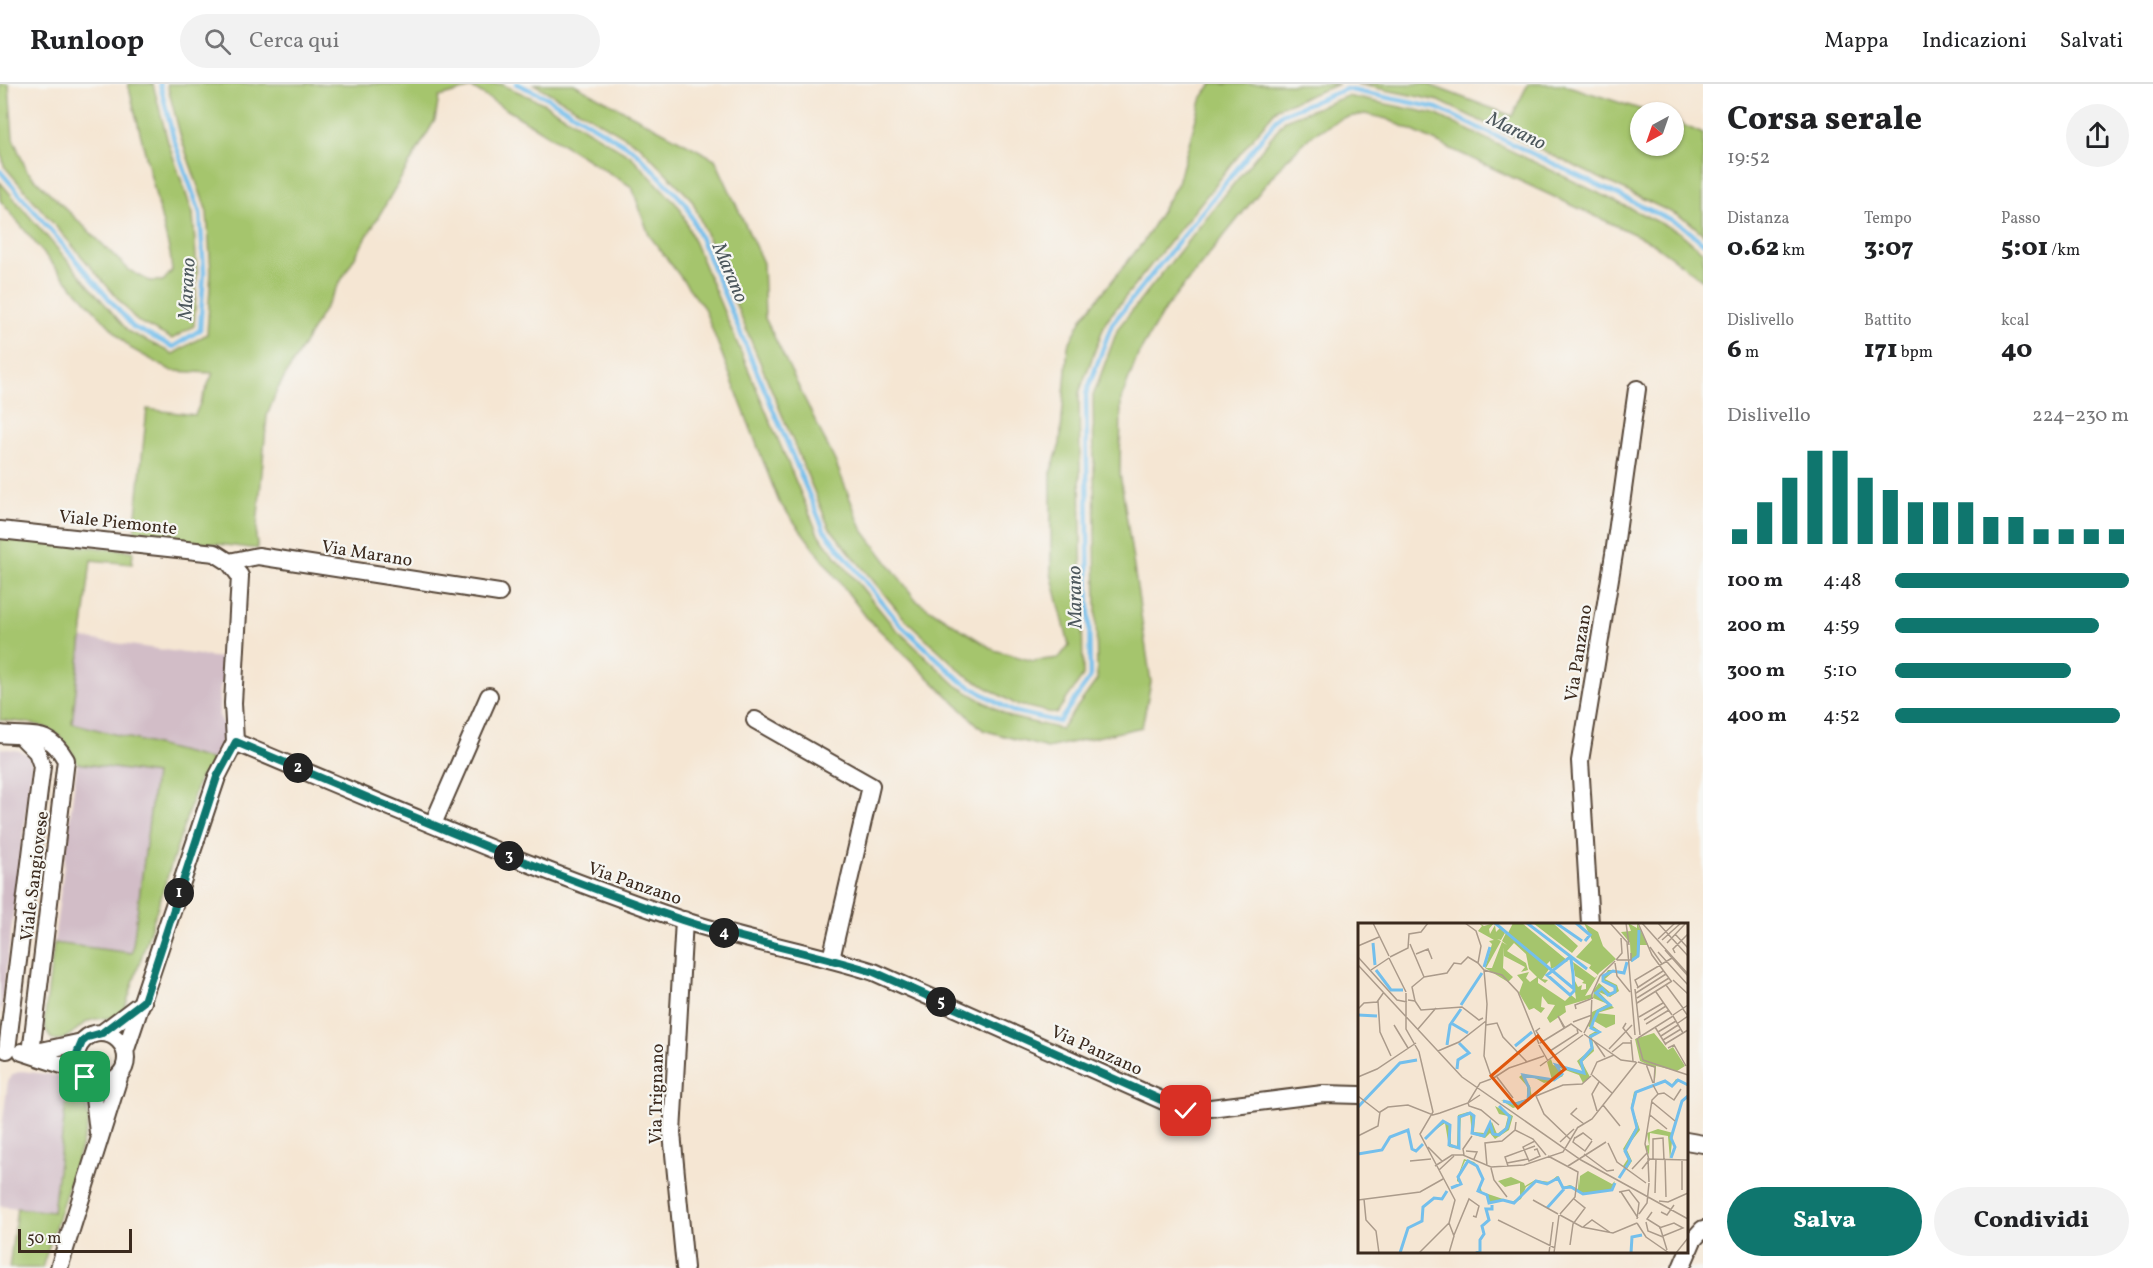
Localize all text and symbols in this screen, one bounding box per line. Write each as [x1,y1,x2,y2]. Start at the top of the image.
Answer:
search box [180,14,600,68]
text: Runloop [30,22,144,61]
icon: search [201,25,234,58]
text: Cerca qui [249,26,339,57]
text: Mappa [1824,27,1889,56]
text: Indicazioni [1922,27,2027,56]
text: Salvati [2060,27,2123,56]
text: Corsa serale [1727,98,1922,144]
north arrow [1630,102,1684,156]
map controls [1630,102,1684,156]
button: share [2066,104,2129,167]
water label: Marano [1481,105,1550,158]
text: 19:52 [1727,144,1770,172]
text: Distanza [1727,208,1789,230]
text: Tempo [1864,208,1912,230]
text: Passo [2001,208,2040,230]
text: 0.62 [1727,230,1779,266]
text: 3:07 [1864,230,1914,266]
text: 5:01 [2001,230,2048,266]
water label: Marano [704,238,754,307]
text: km [1779,240,1805,262]
text: /km [2048,240,2080,262]
water label: Marano [172,257,204,322]
text: Dislivello [1727,310,1794,332]
text: Battito [1864,310,1912,332]
text: kcal [2001,310,2029,332]
text: 6 [1727,332,1742,368]
text: 171 [1864,332,1898,368]
text: 40 [2001,332,2032,368]
text: m [1742,342,1759,364]
text: bpm [1898,342,1933,364]
text: Dislivello [1727,402,1811,430]
text: 224–230 m [2032,402,2129,430]
street label: Viale Piemonte [58,505,178,542]
street label: Via Marano [319,535,414,574]
water label: Marano [1061,565,1091,629]
text: 100 m [1727,567,1783,595]
text: 4:48 [1823,567,1861,595]
street label: Via Panzano [1559,603,1599,704]
text: 200 m [1727,612,1785,640]
text: 4:59 [1823,612,1859,640]
text: 300 m [1727,657,1785,685]
text: 5:10 [1823,657,1857,685]
text: 400 m [1727,702,1787,730]
text: 4:52 [1823,702,1860,730]
pin: 2 [283,753,313,783]
text: 2 [294,757,302,779]
street label: Viale Sangiovese [15,810,56,943]
pin: 3 [494,841,524,871]
text: 3 [505,845,513,867]
street label: Via Panzano [584,857,685,912]
pin: 1 [164,878,194,908]
text: 1 [176,882,182,904]
pin: 4 [709,918,739,948]
text: 4 [719,922,729,944]
inset map [1358,923,1688,1253]
pin: 5 [926,987,956,1017]
text: 5 [937,991,945,1013]
street label: Via Panzano [1047,1020,1146,1083]
street label: Via Trignano [644,1043,671,1145]
pin [59,1051,110,1102]
icon: arrive [68,1060,101,1093]
pin [1160,1085,1211,1136]
icon: check [1169,1094,1202,1127]
button: Salva [1727,1187,1922,1256]
button: Condividi [1934,1187,2129,1256]
scale bar [18,1226,132,1254]
text: 50 m [27,1228,61,1250]

